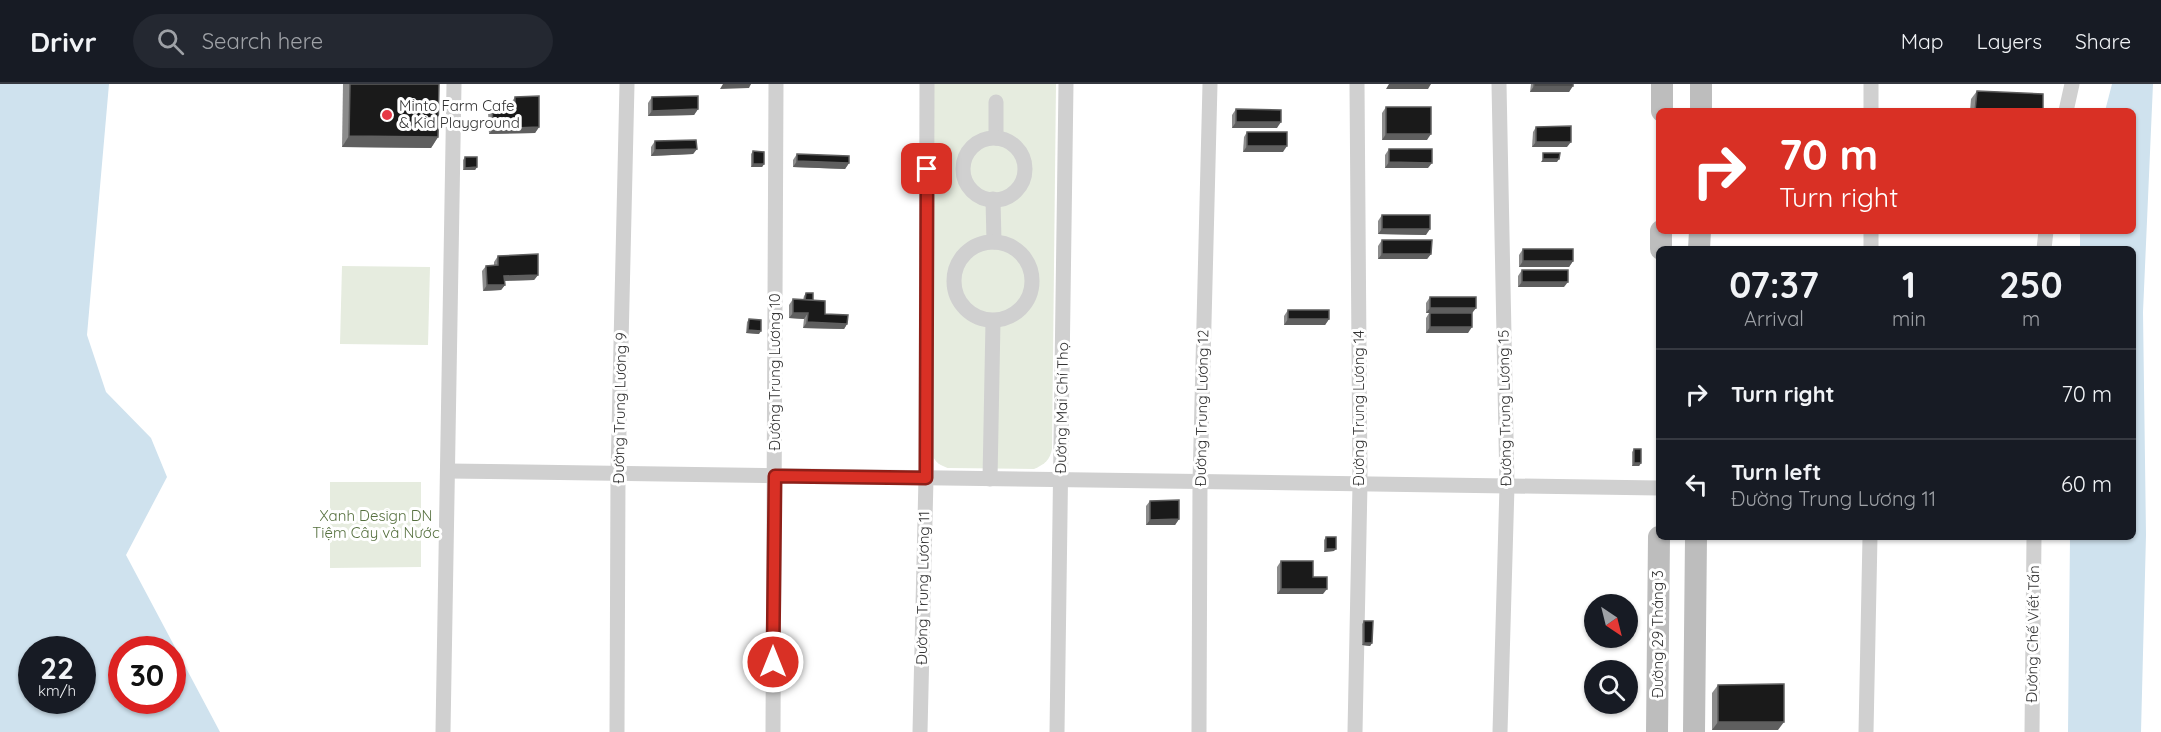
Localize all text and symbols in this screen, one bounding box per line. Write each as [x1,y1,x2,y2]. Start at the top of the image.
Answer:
search box [133,14,553,68]
text: Drivr [30,24,97,59]
icon: search [154,25,187,58]
text: Search here [202,27,323,55]
text: Map [1901,28,1944,54]
text: Layers [1977,28,2042,54]
text: Share [2075,28,2131,54]
place label: Minto Farm Cafe & Kid Playground [399,96,520,132]
marker: Minto Farm Cafe & Kid Playground [380,108,394,122]
text: 70 m [1779,128,1878,181]
icon: right [1680,132,1758,210]
pin [901,143,952,194]
icon: arrive [910,152,943,185]
text: Turn right [1779,180,1898,214]
text: 07:37 [1729,262,1819,307]
text: 1 [1902,262,1916,307]
text: 250 [1999,262,2063,307]
street label: Đường Trung Lương 10 [765,293,784,451]
text: Arrival [1744,306,1804,331]
text: min [1892,306,1926,331]
text: m [2022,306,2040,331]
street label: Đường Trung Lương 12 [1191,330,1212,486]
street label: Đường Trung Lương 14 [1349,330,1368,486]
street label: Đường Trung Lương 15 [1494,330,1515,486]
street label: Đường Trung Lương 9 [609,332,630,484]
street label: Đường Mai Chí Thọ [1051,342,1072,474]
icon: right [1680,378,1713,411]
text: Turn right [1731,380,1835,408]
text: 70 m [2062,380,2112,408]
text: Turn left [1731,458,1821,486]
icon: left [1680,468,1713,501]
text: 60 m [2061,470,2112,498]
text: Đường Trung Lương 11 [1731,486,1936,511]
park label: Xanh Design DN Tiệm Cây và Nước [312,506,440,542]
street label: Đường Trung Lương 11 [912,511,933,665]
street label: Đường Chế Viết Tấn [2022,565,2043,703]
street label: Đường 29 Tháng 3 [1648,570,1667,698]
north arrow [1584,594,1638,648]
map controls [1584,594,1638,714]
position arrow [741,630,805,694]
speed limit sign: 30 [108,636,186,714]
text: 22 [40,649,74,687]
button: search [1584,660,1638,714]
text: km/h [38,681,76,700]

